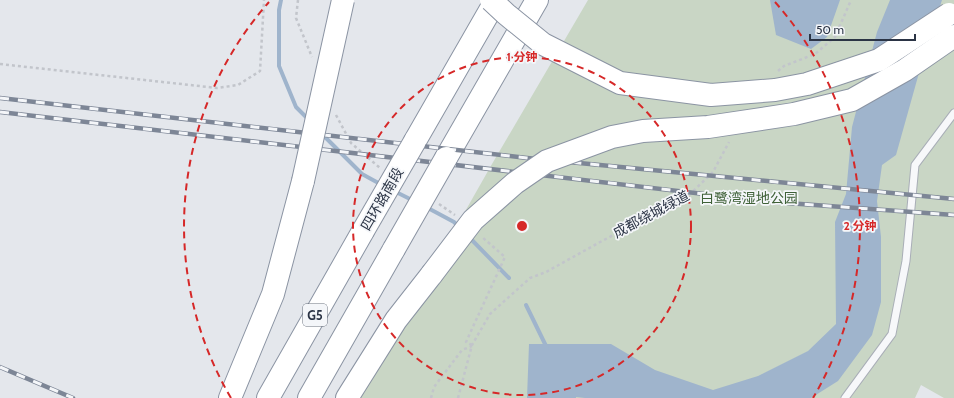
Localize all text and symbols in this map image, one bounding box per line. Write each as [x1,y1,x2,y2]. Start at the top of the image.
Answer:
scale bar [810,16,915,42]
text: 50 m [816,22,844,37]
text: 1 分钟 [506,49,538,64]
street label: 四环路南段 [357,164,407,234]
street label: 成都绕城绿道 [610,186,692,242]
park label: 白鹭湾湿地公园 [700,189,798,207]
text: 2 分钟 [843,218,877,233]
centre of rings [515,219,529,233]
road number: G5 [303,304,327,326]

